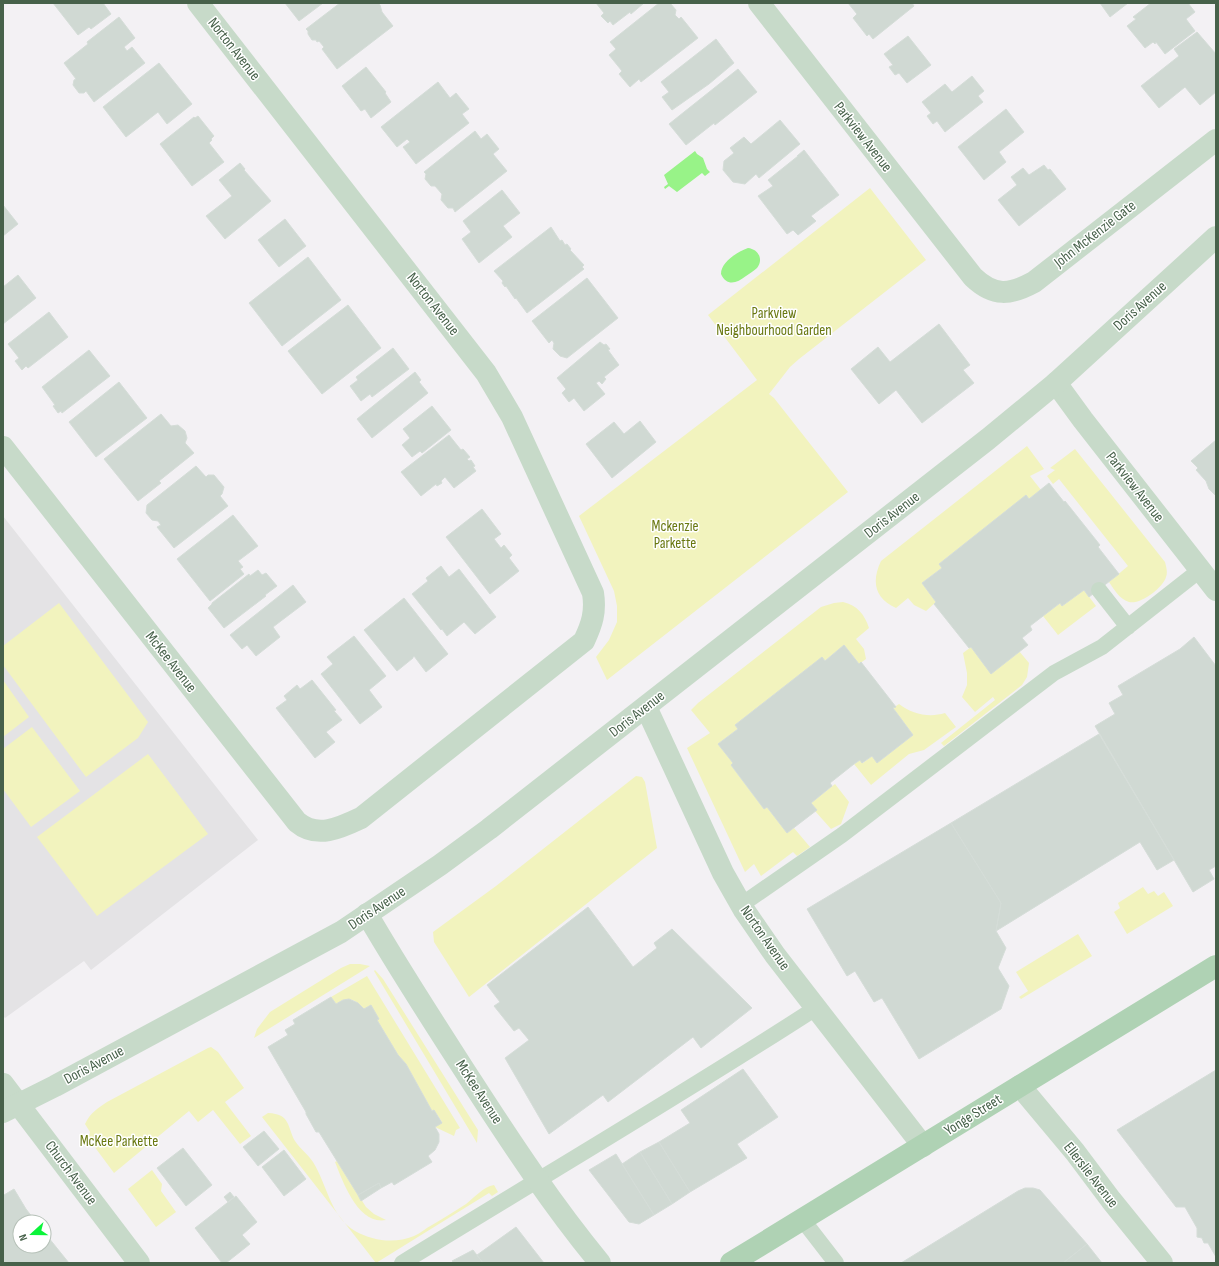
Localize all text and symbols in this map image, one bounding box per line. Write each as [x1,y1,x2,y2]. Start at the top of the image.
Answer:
street label: Norton Avenue [204,14,264,84]
street label: Parkview Avenue [830,98,896,176]
street label: John McKenzie Gate [1049,196,1140,272]
street label: Norton Avenue [403,269,463,339]
street label: Doris Avenue [1109,277,1171,335]
park label: Parkview Neighbourhood Garden [716,304,832,340]
street label: Parkview Avenue [1102,448,1168,526]
street label: Doris Avenue [860,487,924,543]
park label: Mckenzie Parkette [651,517,699,553]
street label: McKee Avenue [141,628,201,696]
street label: Doris Avenue [605,686,669,742]
street label: Doris Avenue [345,882,409,934]
street label: Norton Avenue [736,902,794,974]
street label: Doris Avenue [61,1041,127,1089]
street label: McKee Avenue [451,1056,507,1128]
street label: Yonge Street [941,1090,1006,1140]
park label: McKee Parkette [80,1132,158,1151]
street label: Church Avenue [41,1137,101,1209]
street label: Ellerslie Avenue [1059,1138,1123,1212]
north arrow [12,1214,52,1254]
text: N [16,1232,30,1242]

